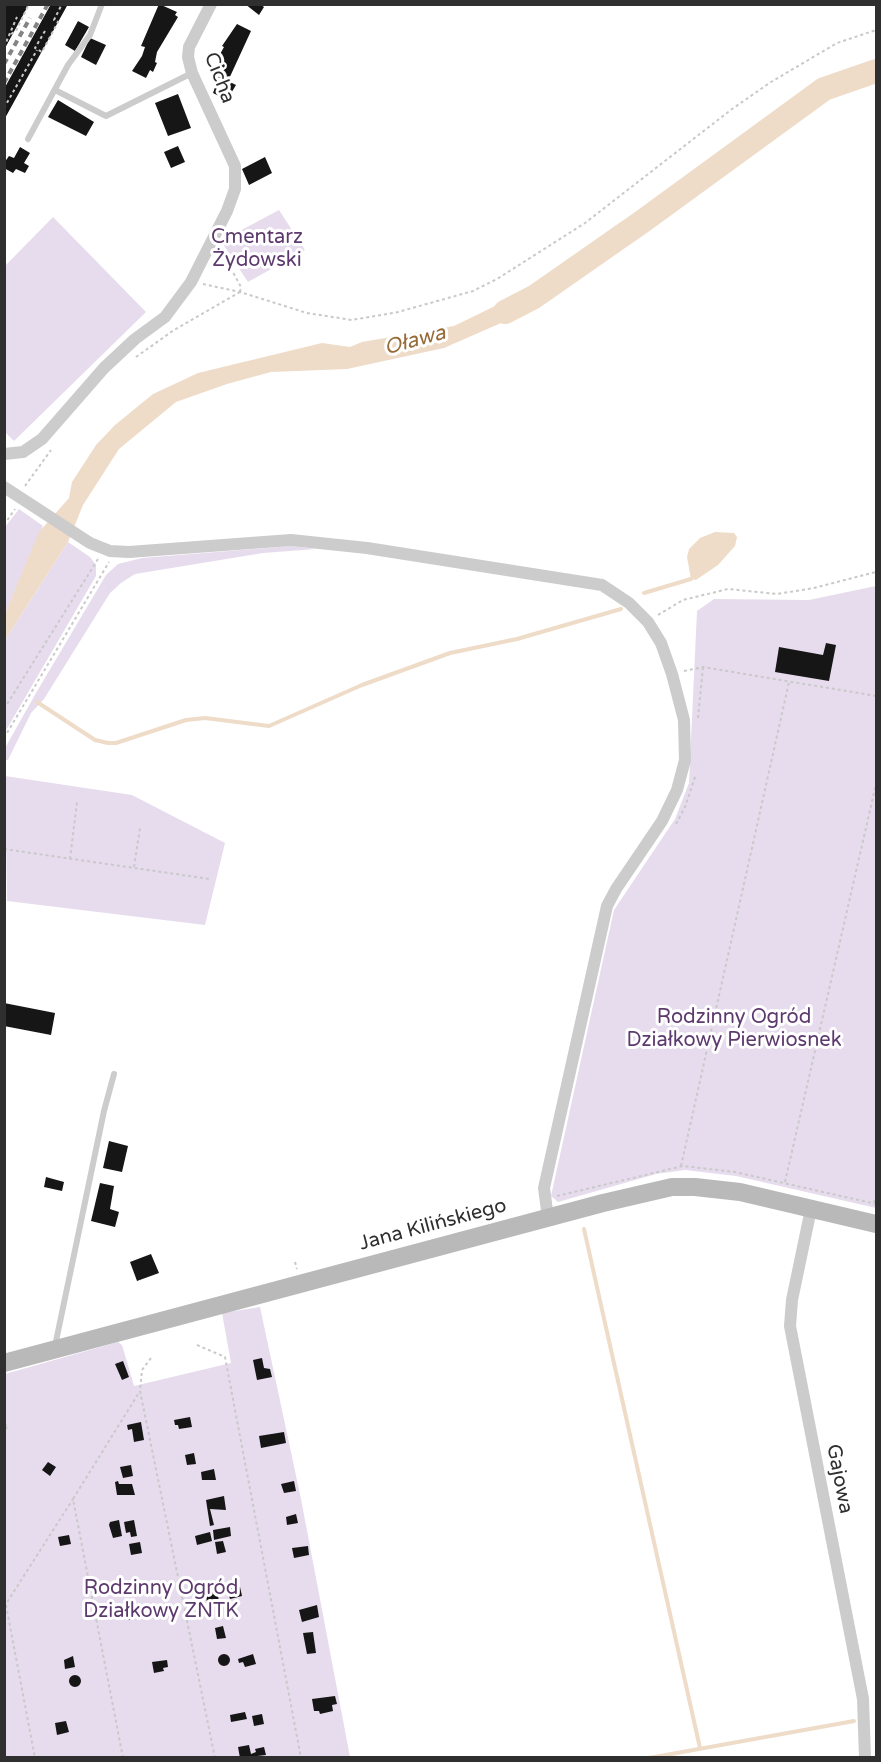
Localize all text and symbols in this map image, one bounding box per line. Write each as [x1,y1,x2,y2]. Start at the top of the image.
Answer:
street label: Cicha [198,49,240,107]
park label: Cmentarz Żydowski [211,226,303,273]
water label: Oława [382,321,448,361]
park label: Rodzinny Ogród Działkowy Pierwiosnek [626,1006,842,1053]
street label: Jana Kilińskiego [357,1194,509,1256]
street label: Gajowa [821,1442,857,1516]
park label: Rodzinny Ogród Działkowy ZNTK [83,1577,239,1624]

